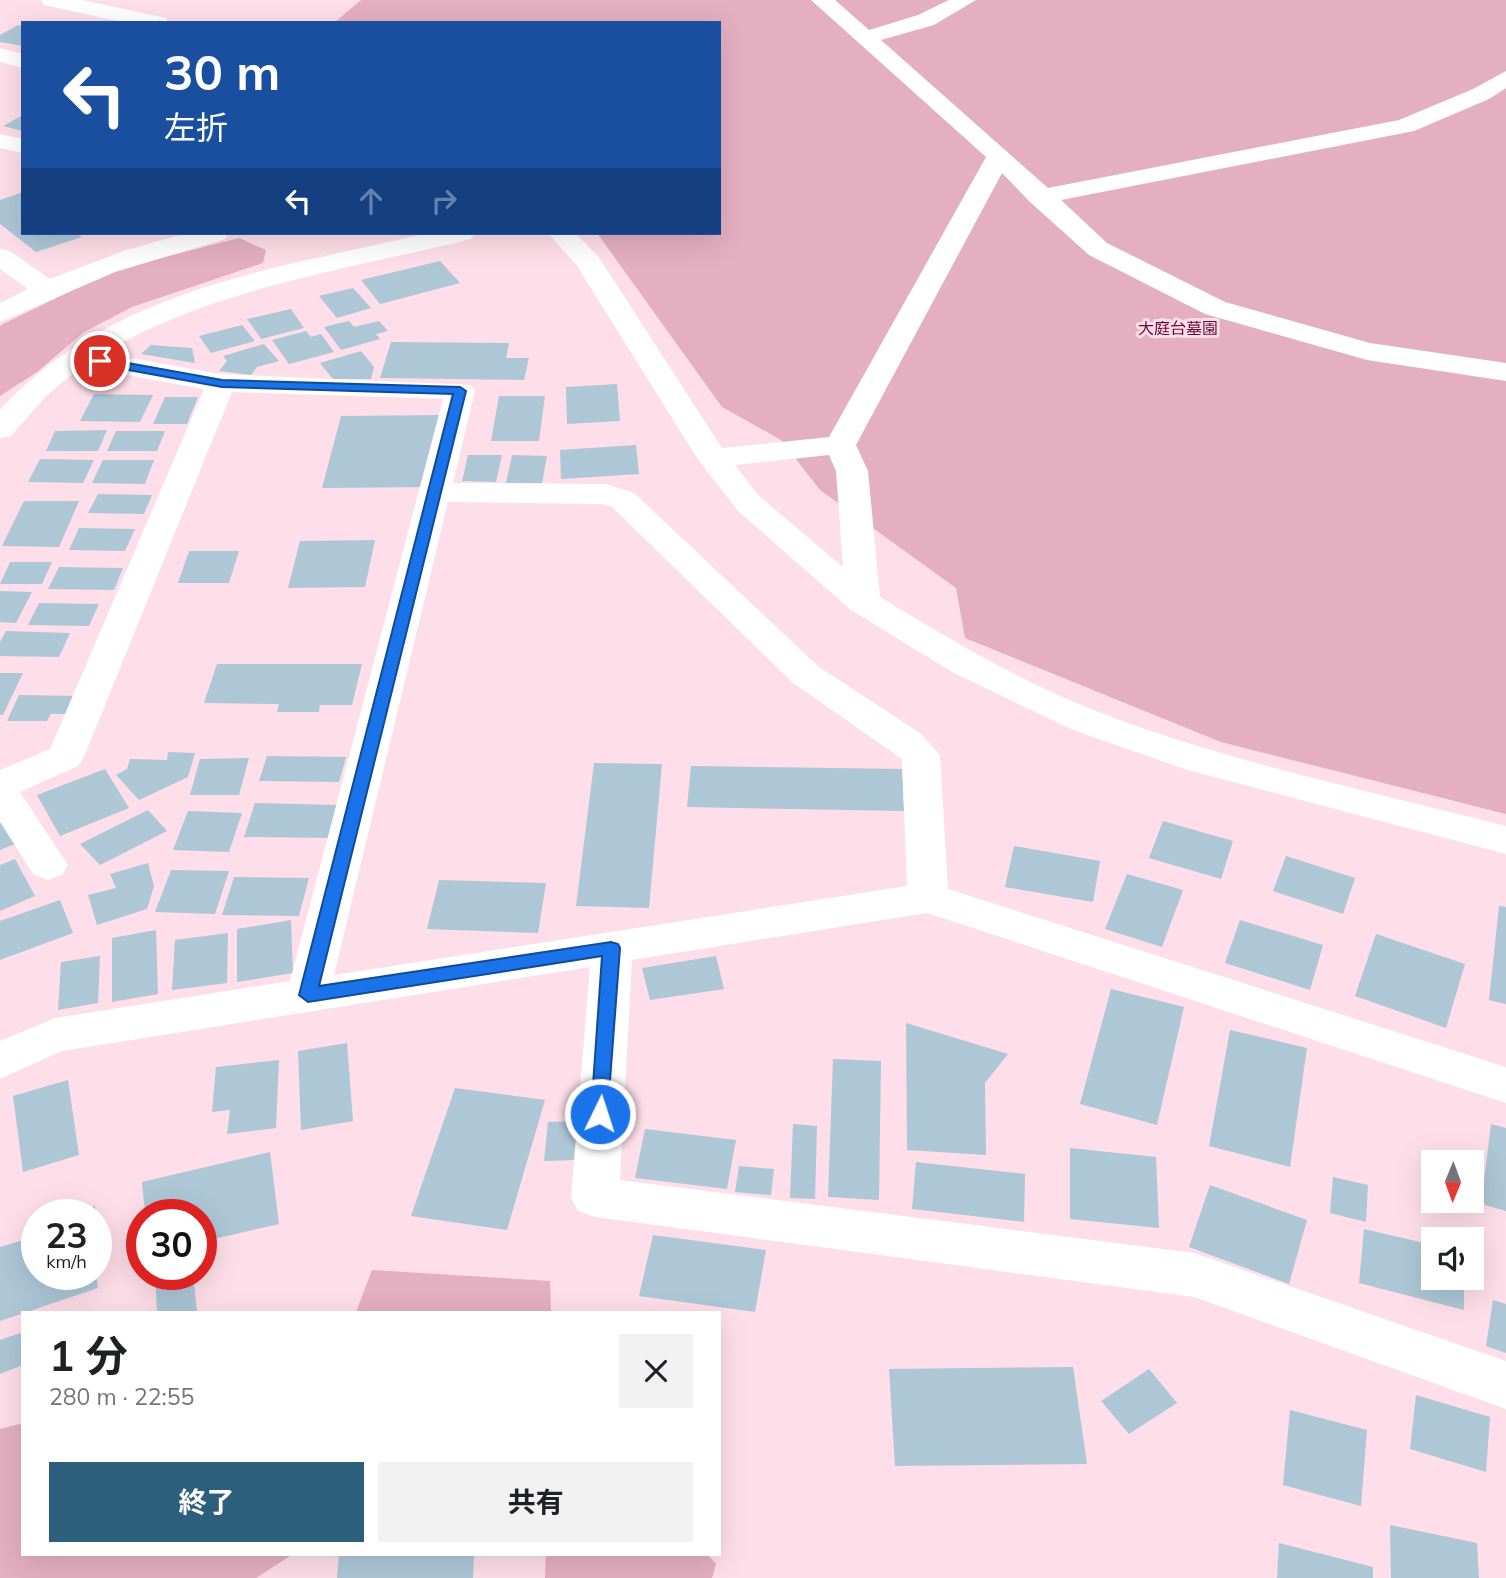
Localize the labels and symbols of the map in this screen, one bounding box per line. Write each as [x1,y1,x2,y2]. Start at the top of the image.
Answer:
park label: 大庭台墓園 [1138,318,1218,338]
pin [70,331,130,391]
position arrow [563,1077,637,1151]
north arrow [1421,1150,1484,1213]
speed limit sign: 30 [126,1199,217,1290]

